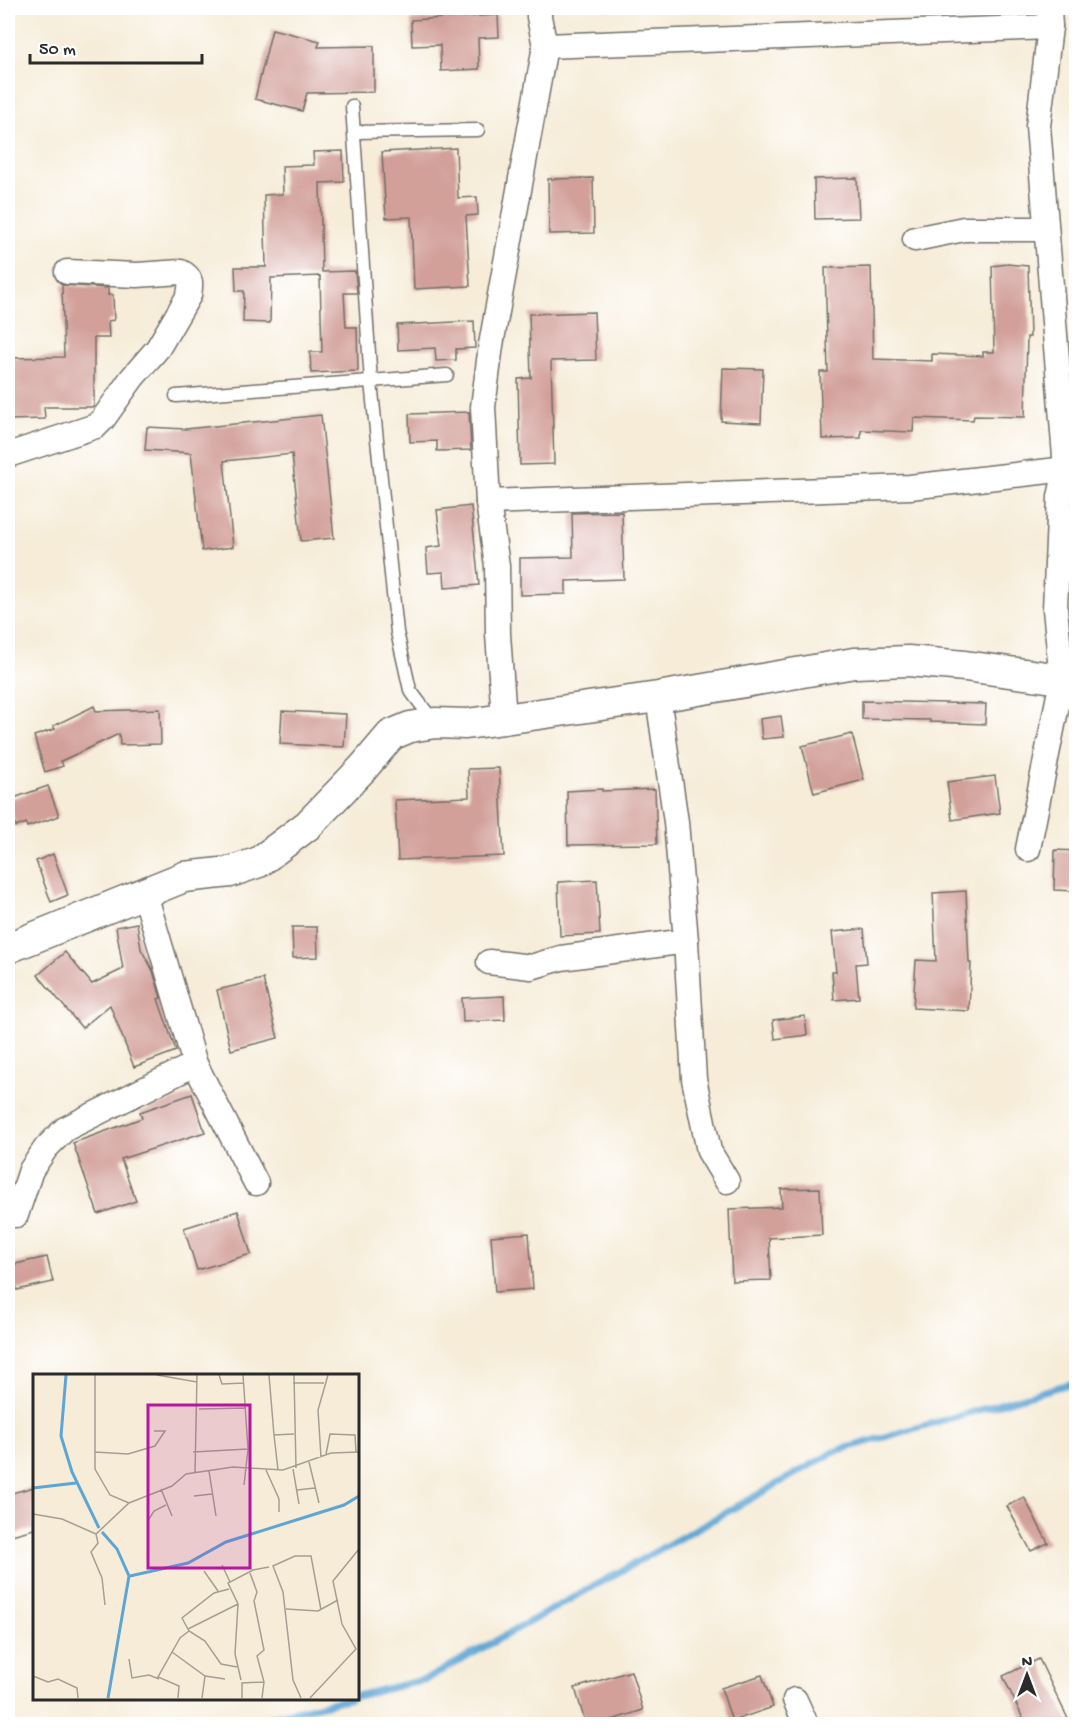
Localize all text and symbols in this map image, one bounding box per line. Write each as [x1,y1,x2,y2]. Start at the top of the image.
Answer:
scale bar [30,27,202,65]
text: 50 m [39,40,76,61]
inset map [33,1374,358,1699]
north arrow [997,1645,1057,1705]
text: N [1022,1654,1033,1673]

